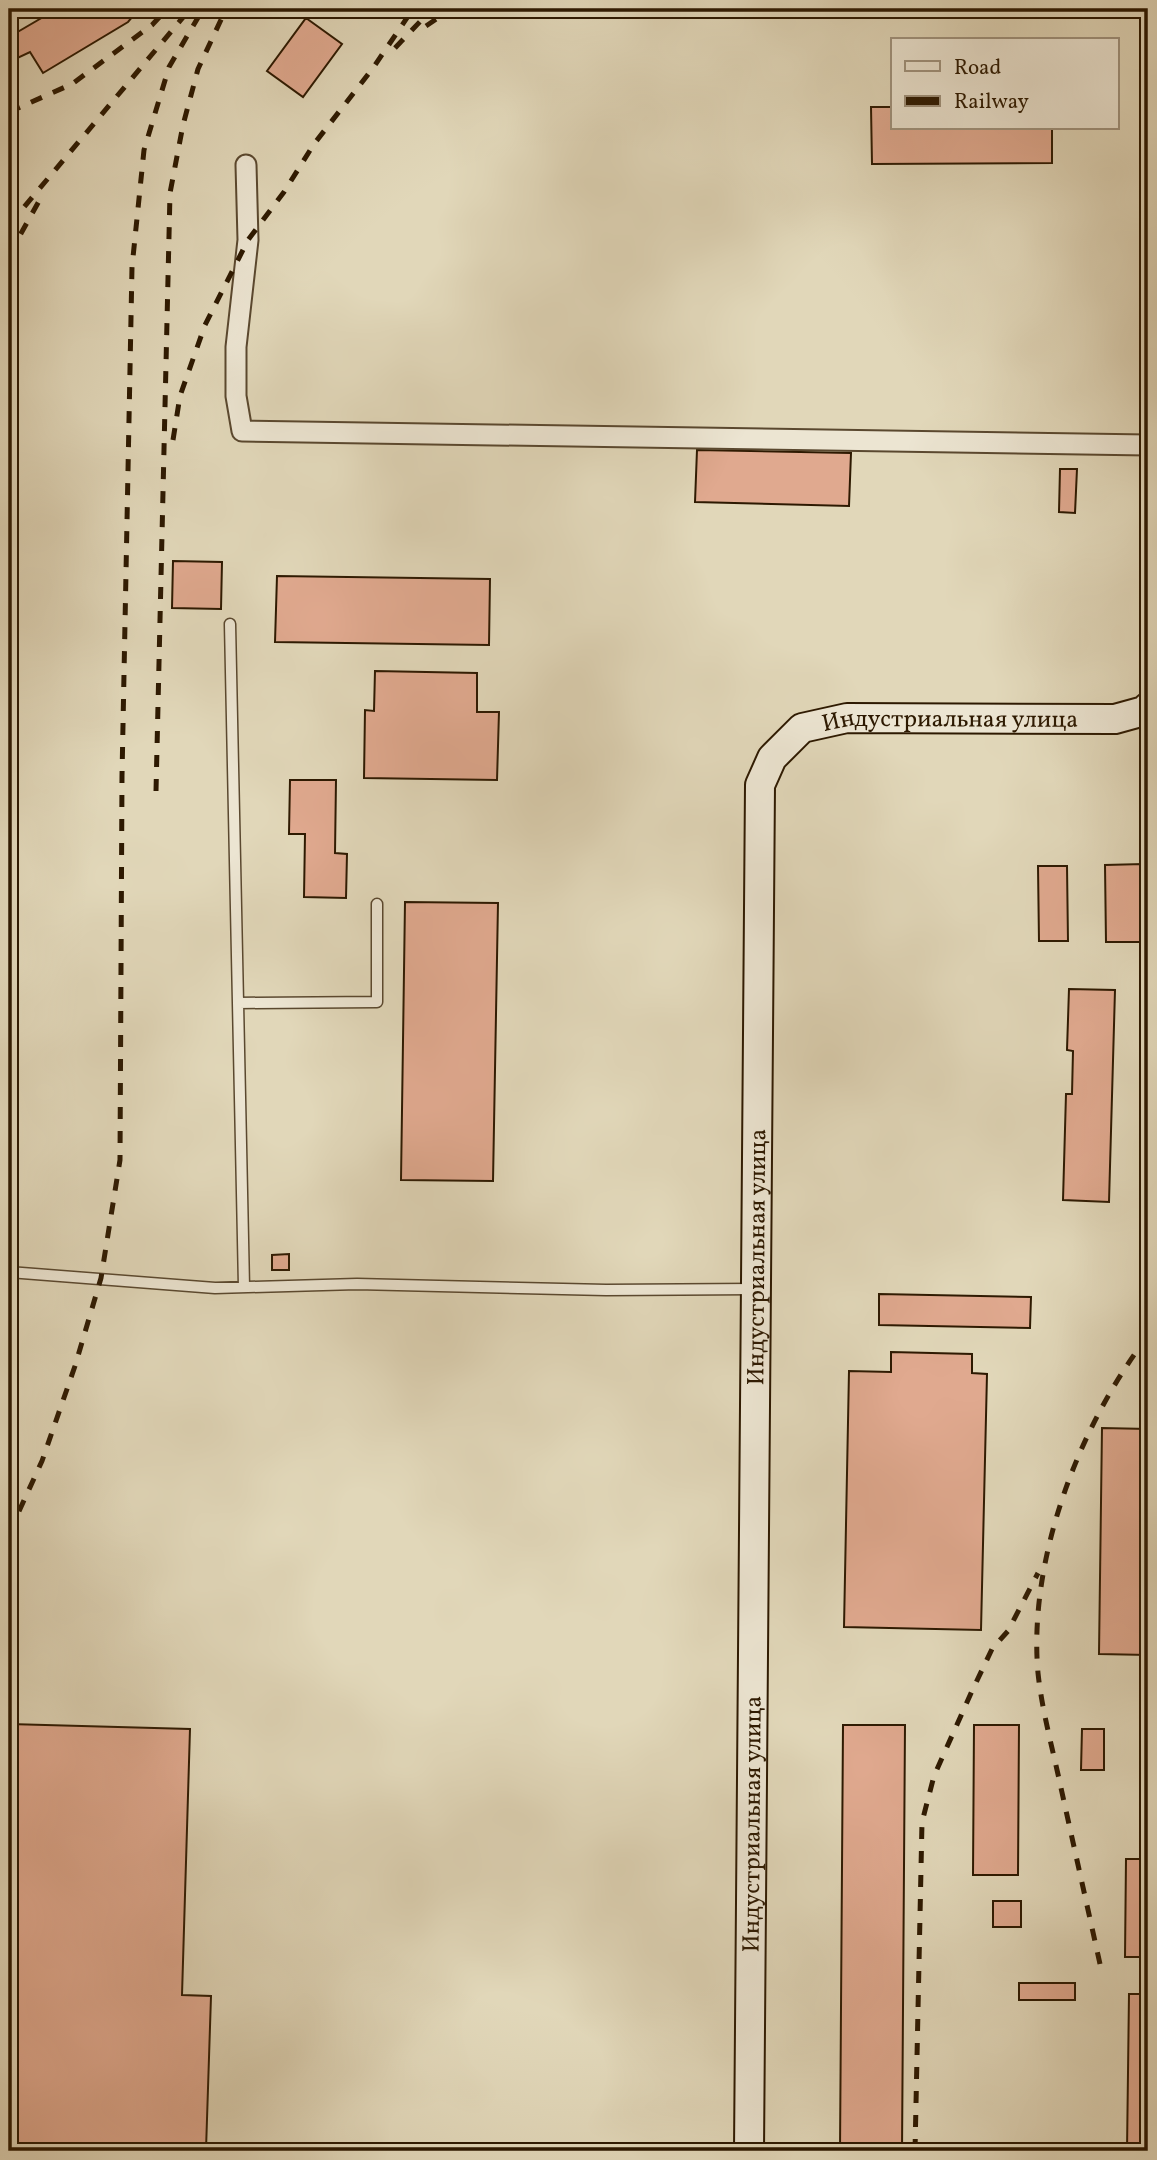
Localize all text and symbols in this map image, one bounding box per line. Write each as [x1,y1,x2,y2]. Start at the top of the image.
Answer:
legend [891,38,1118,130]
text: Road [954,54,1001,83]
text: Railway [954,88,1030,117]
street label: Индустриальная улица [819,702,1078,742]
street label: Индустриальная улица [740,1128,776,1386]
street label: Индустриальная улица [736,1695,772,1953]

